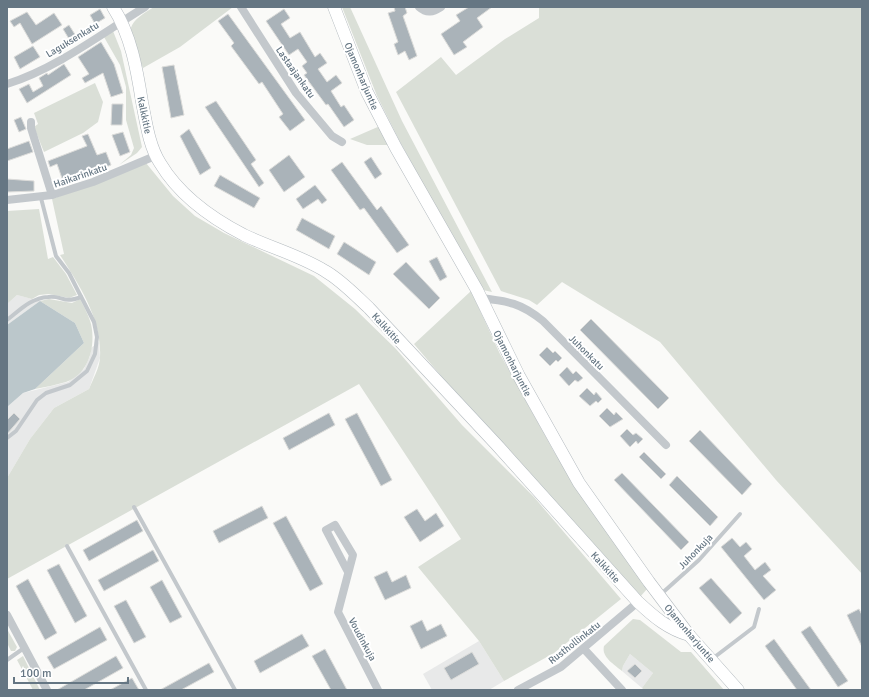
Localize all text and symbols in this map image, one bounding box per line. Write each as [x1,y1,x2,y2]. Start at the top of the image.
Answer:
street label: Laguksenkatu [44,19,101,60]
street label: Ojamonharjuntie [341,41,381,112]
street label: Lastaajankatu [273,44,317,101]
street label: Kalkkitie [134,95,154,135]
street label: Haikarinkatu [52,161,109,191]
street label: Kalkkitie [369,311,403,347]
street label: Ojamonharjuntie [490,328,534,398]
street label: Juhonkatu [566,333,606,373]
street label: Juhonkuja [676,532,715,572]
street label: Kalkkitie [588,550,622,586]
street label: Ojamonharjuntie [661,602,717,665]
street label: Voudinkuja [346,616,379,663]
street label: Rusthollinkatu [546,619,603,667]
scale bar [14,659,128,685]
text: 100 m [20,666,52,681]

